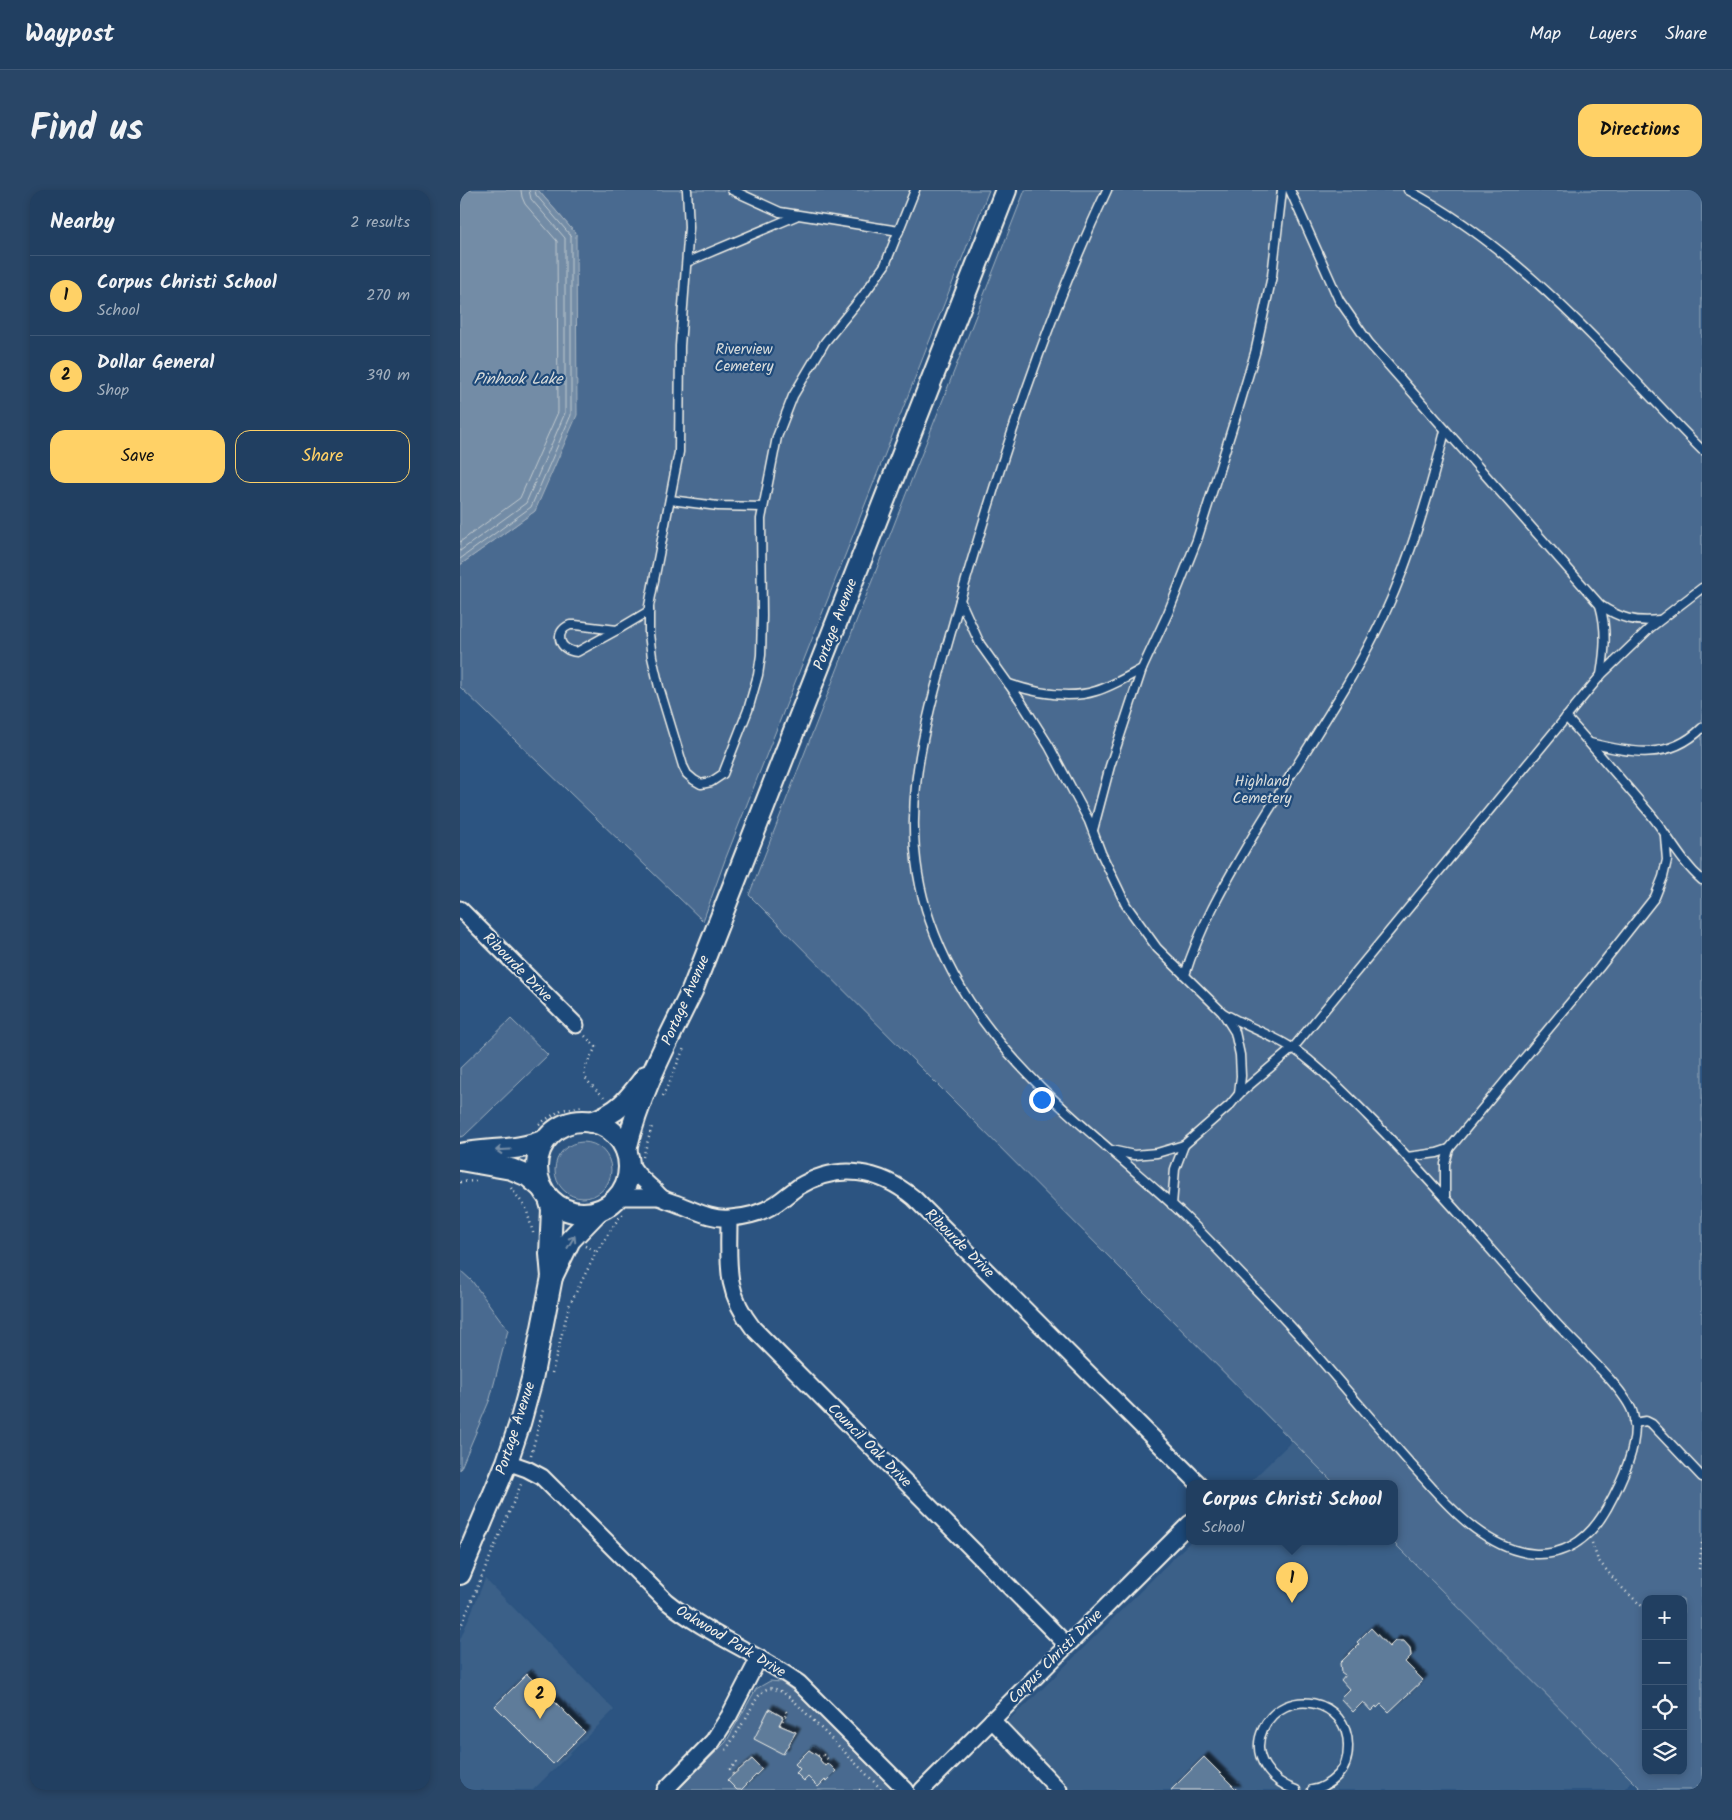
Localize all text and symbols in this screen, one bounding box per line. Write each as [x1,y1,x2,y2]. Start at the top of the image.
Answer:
text: Waypost [25,15,114,54]
text: Map [1530,20,1561,49]
text: Layers [1589,20,1637,49]
text: Share [1665,20,1707,49]
text: Find us [30,102,143,158]
button: Directions [1578,104,1702,157]
text: Nearby [50,206,115,239]
text: 2 results [350,210,410,235]
text: Corpus Christi School [97,268,277,298]
text: 1 [64,283,68,308]
text: 270 m [366,283,410,308]
text: School [97,298,140,323]
park label: Riverview Cemetery [715,338,774,379]
text: Dollar General [97,348,214,378]
text: 2 [61,363,71,388]
text: 390 m [366,363,410,388]
water label: Pinhook Lake [474,367,564,392]
text: Shop [97,378,129,403]
button: Save [50,430,225,483]
button: Share [235,430,410,483]
street label: Portage Avenue [807,575,865,674]
park label: Highland Cemetery [1233,770,1292,811]
street label: Ribourde Drive [477,927,558,1008]
street label: Portage Avenue [655,951,717,1050]
your location [1029,1087,1055,1113]
one-way arrow [496,1145,512,1155]
street label: Ribourde Drive [919,1203,1000,1284]
one-way arrow [566,1235,576,1249]
street label: Portage Avenue [490,1378,542,1478]
street label: Council Oak Drive [821,1398,917,1494]
popup [1186,1480,1398,1545]
text: Corpus Christi School [1202,1485,1382,1515]
text: School [1202,1515,1245,1540]
pin: 1 [1276,1562,1308,1603]
map controls [1642,1595,1687,1775]
button: + [1642,1595,1687,1640]
street label: Oakwood Park Drive [671,1599,790,1684]
street label: Corpus Christi Drive [1003,1603,1109,1710]
button: − [1642,1640,1687,1685]
pin: 2 [524,1678,556,1719]
button: locate [1642,1685,1687,1730]
button: layers [1642,1730,1687,1775]

